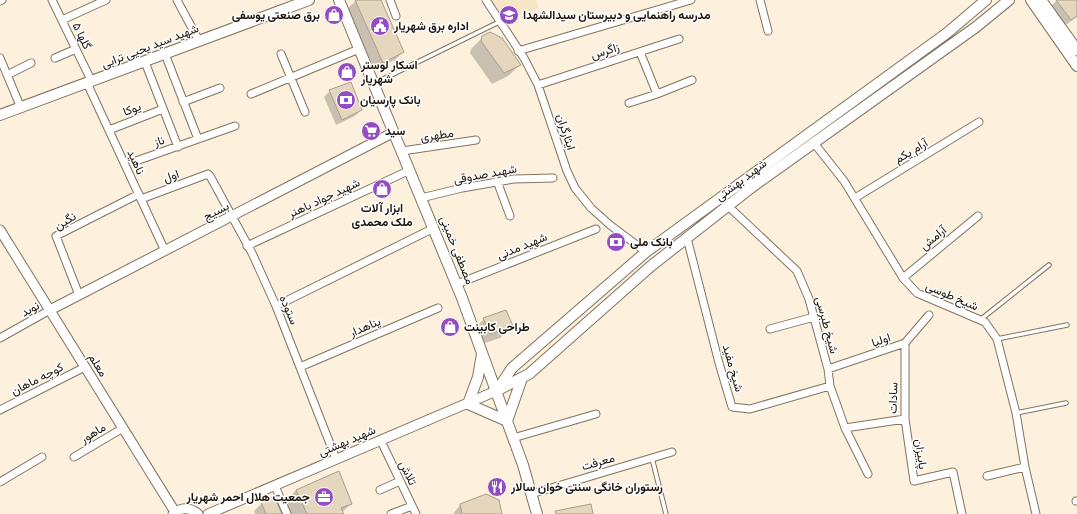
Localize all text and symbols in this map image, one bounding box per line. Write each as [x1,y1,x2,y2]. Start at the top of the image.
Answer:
shop icon: برق صنعتی یوسفی [323,4,345,26]
school or university icon: مدرسه راهنمایی و دبیرستان سیدالشهدا [498,4,520,26]
place label: برق صنعتی یوسفی [232,8,320,23]
place label: مدرسه راهنمایی و دبیرستان سیدالشهدا [523,8,711,23]
public building icon: اداره برق شهریار [369,15,391,37]
place label: اداره برق شهریار [393,19,469,34]
street label: گلها ۵ [69,20,94,52]
street label: شهید سید یحیی ترابی [99,21,201,72]
street label: زاگرس [589,40,621,63]
place label: اسکار لوستر شهریار [360,58,418,87]
shop icon: اسکار لوستر شهریار [336,61,358,83]
bank icon: بانک پارسیان [335,89,357,111]
place label: بانک پارسیان [360,93,421,108]
street label: یوکا [121,99,143,120]
street label: ایثارگران [553,112,578,152]
supermarket icon: سید [360,120,382,142]
place label: سید [385,124,406,138]
street label: مطهری [419,126,455,145]
street label: ناز [151,133,167,151]
street label: آرام یکم [892,135,932,167]
street label: ناهید [124,147,148,177]
street label: شهید بهشتی [713,156,770,205]
street label: شهید صدوقی [452,162,518,187]
street label: اول [161,167,181,186]
street label: شهید جواد باهنر [285,175,362,222]
shop icon: ابزار آلات ملک محمدی [371,178,393,200]
street label: بسیج [201,199,232,225]
place label: ابزار آلات ملک محمدی [352,201,413,229]
street label: نگین [52,209,79,234]
street label: مصطفی خمینی [436,214,477,287]
street label: آرامش [917,222,951,254]
street label: شهید مدنی [495,230,550,263]
bank icon: بانک ملی [605,231,627,253]
place label: بانک ملی [630,235,673,249]
street label: شیخ طوسی [923,279,980,315]
street label: ستوده [276,293,301,327]
street label: شیخ طبرسی [811,295,841,356]
street label: نوید [18,298,42,321]
street label: پناهدار [346,314,383,341]
shop icon: طراحی کابینت [439,316,461,338]
place label: طراحی کابینت [464,320,530,335]
street label: اولیا [870,330,893,351]
street label: شیخ مفید [718,343,746,394]
street label: معلم [85,351,110,380]
street label: کوچه ماهان [8,360,66,399]
street label: سادات [885,382,901,414]
street label: ماهور [77,420,109,447]
street label: شهید بهشتی [316,423,378,460]
street label: پاییزان [911,438,930,470]
street label: معرفت [580,451,616,474]
street label: تلاش [395,459,420,488]
restaurant icon: رستوران خانگی سنتی خوان سالار [486,476,508,498]
place label: رستوران خانگی سنتی خوان سالار [510,480,663,495]
office icon: جمعیت هلال احمر شهریار [313,486,335,508]
place label: جمعیت هلال احمر شهریار [186,490,310,505]

